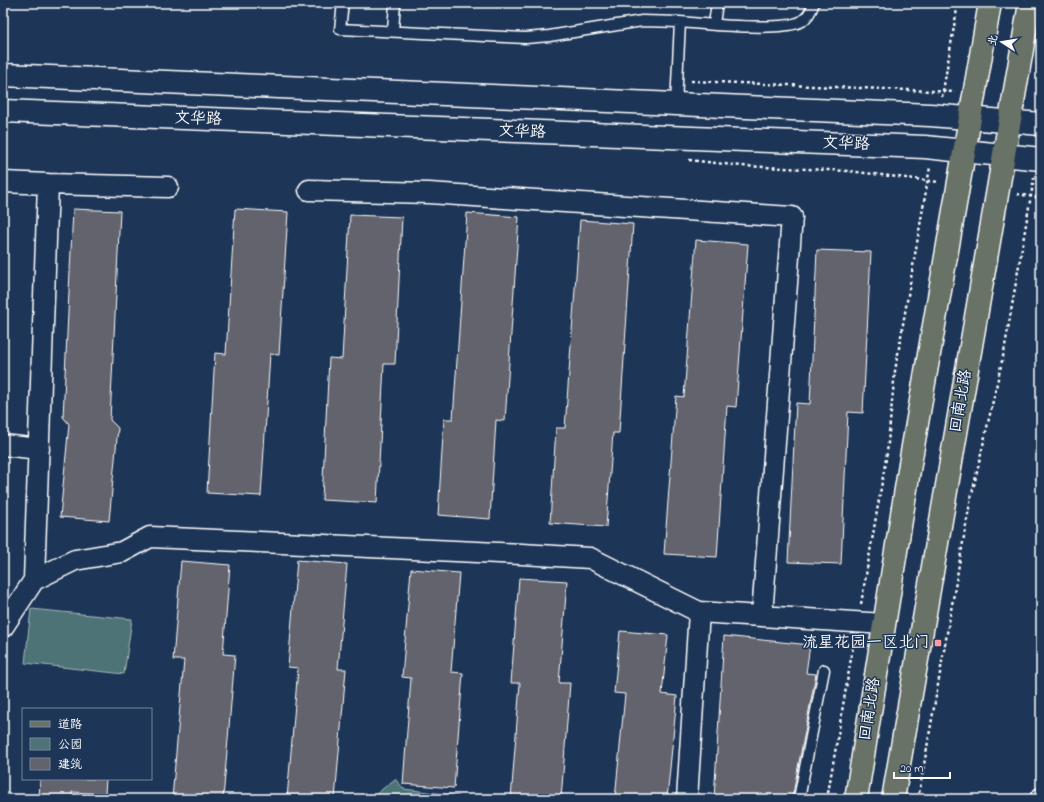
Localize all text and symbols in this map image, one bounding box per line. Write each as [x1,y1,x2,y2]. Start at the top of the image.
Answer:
north arrow [982,22,1022,62]
text: 北 [984,33,1002,47]
street label: 文华路 [174,106,222,132]
street label: 文华路 [498,119,546,145]
street label: 文华路 [822,131,870,157]
street label: 回南北路 [944,367,978,435]
place label: 流星花园一区北门 [802,631,930,655]
marker: 流星花园一区北门 [933,638,943,648]
street label: 回南北路 [853,676,887,742]
legend [22,708,152,780]
text: 道路 [58,716,82,734]
text: 公园 [58,736,82,754]
scale bar [894,754,950,780]
text: 建筑 [58,756,82,774]
text: 20 m [900,760,923,778]

